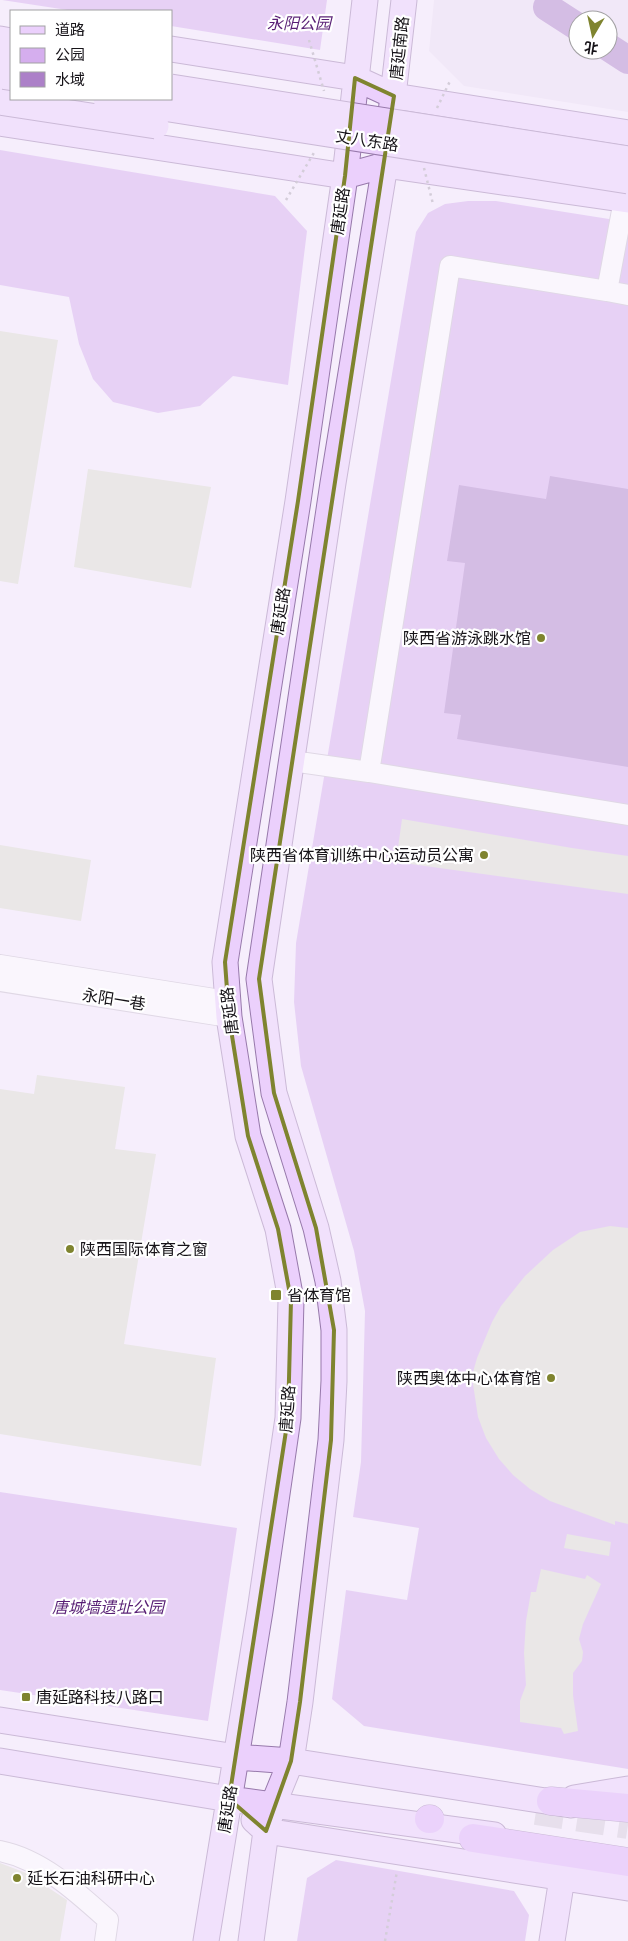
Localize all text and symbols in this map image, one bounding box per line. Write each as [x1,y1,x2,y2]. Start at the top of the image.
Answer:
legend [10,10,172,100]
north arrow [568,10,618,60]
park label: 永阳公园 [267,12,333,36]
street label: 唐延南路 [385,15,415,81]
text: 道路 [55,19,85,42]
text: 北 [582,36,600,59]
text: 公园 [55,44,85,67]
text: 水域 [55,69,85,92]
street label: 丈八东路 [333,124,400,158]
street label: 唐延路 [326,186,356,237]
street label: 唐延路 [265,586,297,637]
place label: 陕西省游泳跳水馆 [403,627,531,651]
marker: 陕西省游泳跳水馆 [535,632,547,644]
place label: 陕西省体育训练中心运动员公寓 [250,844,474,868]
marker: 陕西省体育训练中心运动员公寓 [478,849,490,861]
street label: 永阳一巷 [80,983,147,1017]
street label: 唐延路 [215,986,245,1036]
place label: 陕西国际体育之窗 [80,1238,208,1262]
marker: 陕西国际体育之窗 [64,1243,76,1255]
place label: 省体育馆 [287,1284,351,1308]
marker: 省体育馆 [269,1288,283,1302]
place label: 陕西奥体中心体育馆 [397,1367,541,1391]
marker: 陕西奥体中心体育馆 [545,1372,557,1384]
street label: 唐延路 [274,1384,302,1434]
park label: 唐城墙遗址公园 [52,1596,166,1620]
place label: 唐延路科技八路口 [36,1686,164,1710]
marker: 唐延路科技八路口 [20,1691,32,1703]
street label: 唐延路 [212,1784,244,1835]
place label: 延长石油科研中心 [27,1867,155,1891]
marker: 延长石油科研中心 [11,1872,23,1884]

